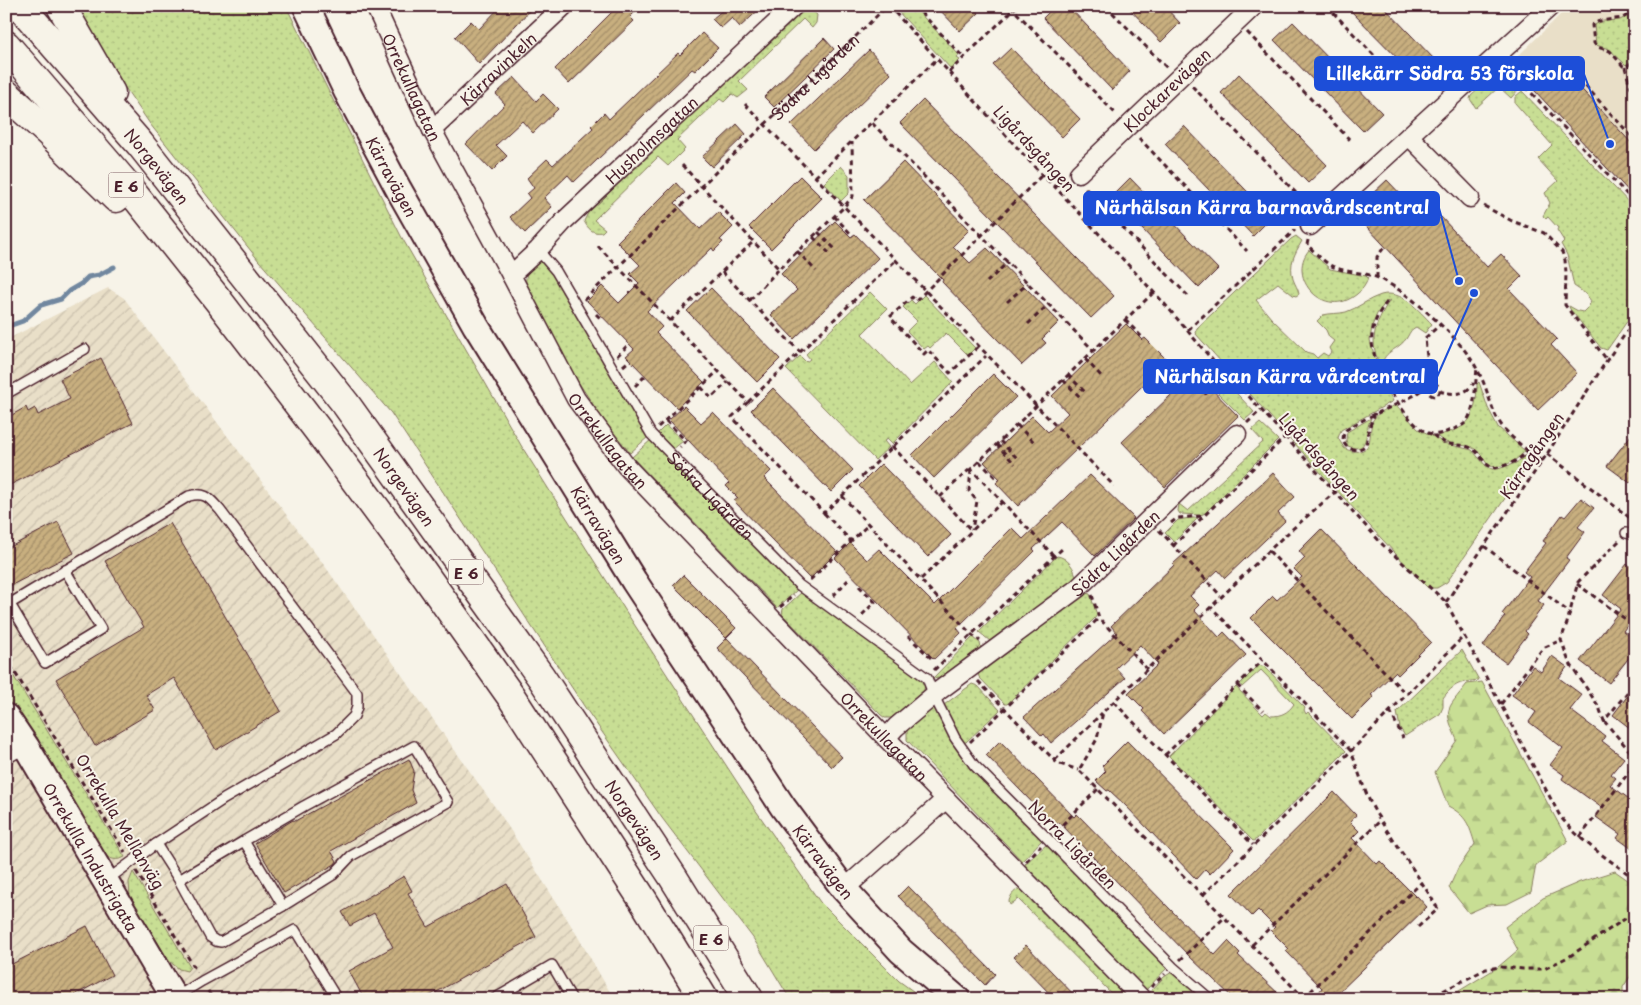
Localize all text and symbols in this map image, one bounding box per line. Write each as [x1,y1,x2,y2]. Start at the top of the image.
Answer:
street label: Kärravinkeln [454,26,542,111]
street label: Södra Ligården [764,28,864,125]
street label: Orrekullagatan [377,29,448,145]
street label: Klockarevägen [1117,42,1216,137]
callout: Lillekärr Södra 53 förskola [1315,57,1584,90]
text: Lillekärr Södra 53 förskola [1326,59,1574,86]
street label: Husholmsgatan [599,90,703,189]
street label: Ligårdsgången [988,99,1082,197]
street label: Norgevägen [119,123,195,209]
street label: Kärravägen [361,132,424,221]
road number: E 6 [108,172,144,198]
callout: Närhälsan Kärra barnavårdscentral [1084,192,1439,225]
text: Närhälsan Kärra barnavårdscentral [1095,193,1429,220]
callout: Närhälsan Kärra vårdcentral [1144,360,1437,393]
text: Närhälsan Kärra vårdcentral [1155,362,1425,389]
street label: Orrekullagatan [563,387,654,494]
street label: Ligårdsgången [1274,407,1366,505]
street label: Kärragången [1493,407,1569,503]
street label: Norgevägen [368,442,441,531]
street label: Södra Ligården [662,445,760,545]
street label: Kärravägen [565,481,633,568]
street label: Södra Ligården [1065,504,1165,602]
road number: E 6 [448,560,484,584]
street label: Orrekullagatan [835,686,934,786]
street label: Orrekulla Mellanväg [71,748,171,894]
street label: Norgevägen [600,775,670,865]
street label: Orrekulla Industrigata [38,778,145,936]
street label: Norra Ligården [1023,794,1123,894]
street label: Kärravägen [787,819,860,904]
road number: E 6 [694,926,728,950]

